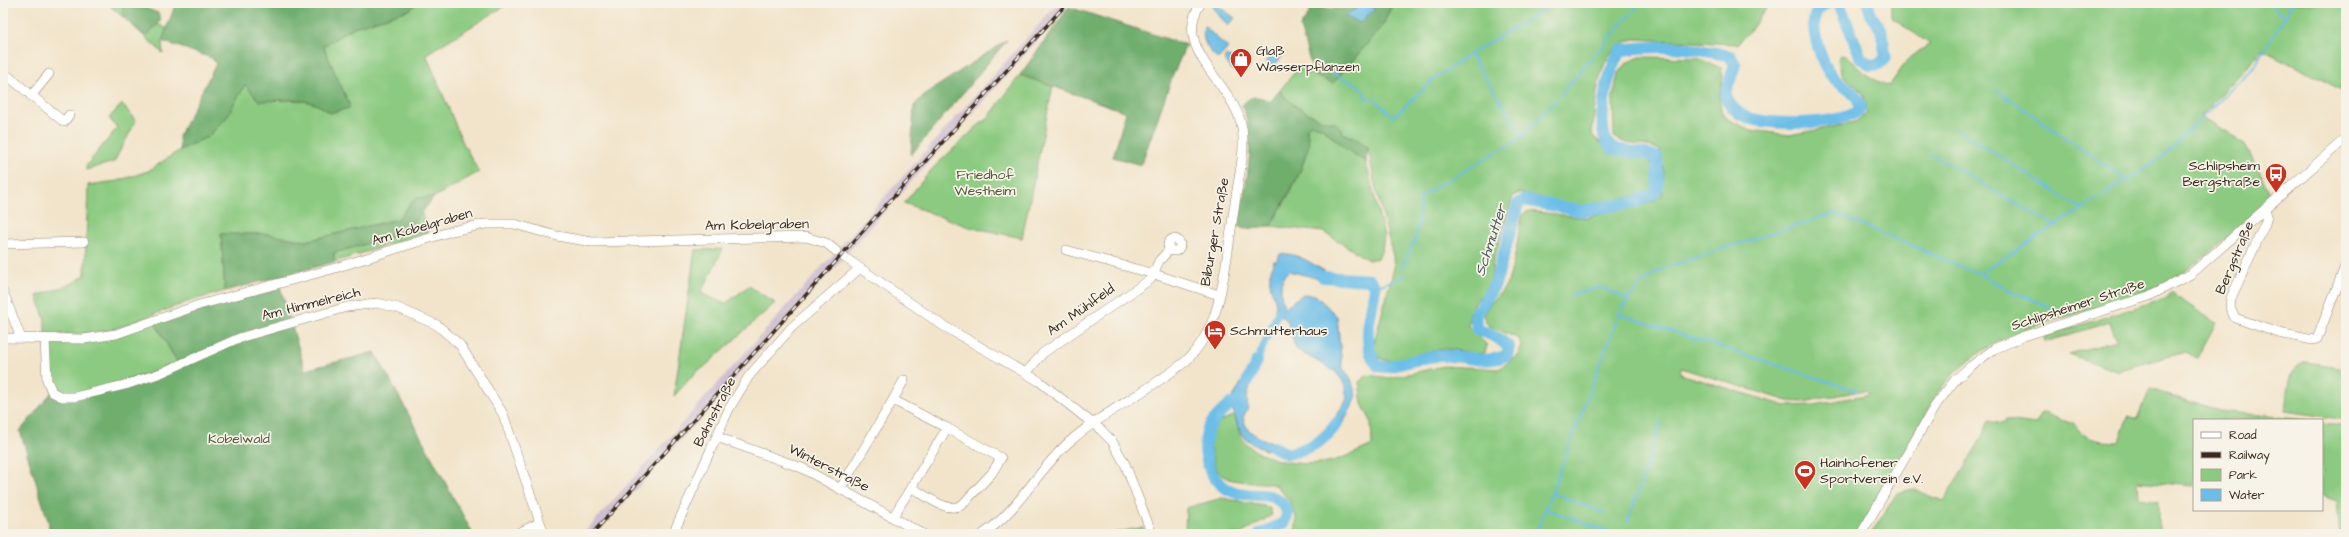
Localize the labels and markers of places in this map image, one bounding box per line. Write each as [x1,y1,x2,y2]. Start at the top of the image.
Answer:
place label: Glaß Wasserpflanzen [1256,41,1360,77]
shop icon: Glaß Wasserpflanzen [1228,46,1254,79]
place label: Schlipsheim Bergstraße [2182,156,2260,192]
bus stop icon: Schlipsheim Bergstraße [2263,161,2289,194]
hotel icon: Schmutterhaus [1202,318,1228,351]
place label: Schmutterhaus [1230,321,1328,341]
place label: Hainhofener Sportverein e.V. [1820,453,1923,489]
sports icon: Hainhofener Sportverein e.V. [1792,458,1818,491]

